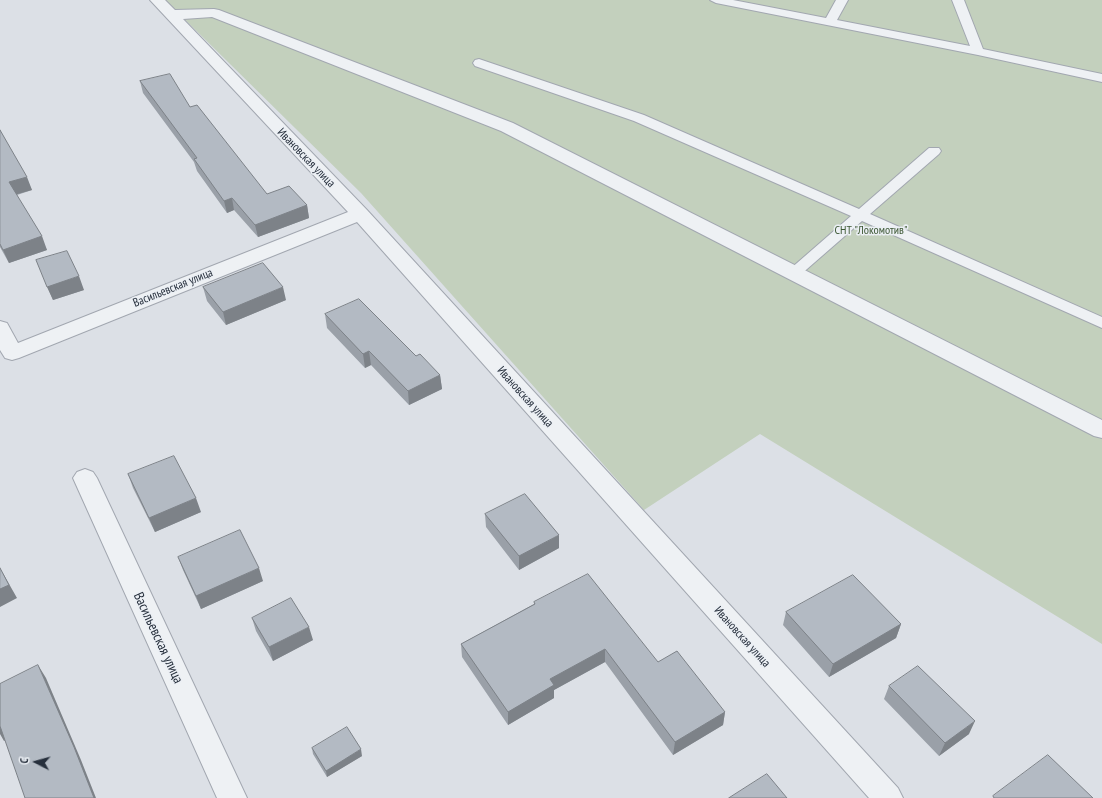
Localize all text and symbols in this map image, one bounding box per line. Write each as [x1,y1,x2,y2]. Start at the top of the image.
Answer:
street label: Ивановская улица [274,125,338,191]
park label: СНТ "Локомотив" [835,224,907,238]
street label: Васильевская улица [131,265,215,311]
street label: Ивановская улица [494,364,556,430]
street label: Васильевская улица [130,590,186,686]
street label: Ивановская улица [711,604,773,670]
north arrow [16,742,56,782]
text: С [17,758,31,764]

